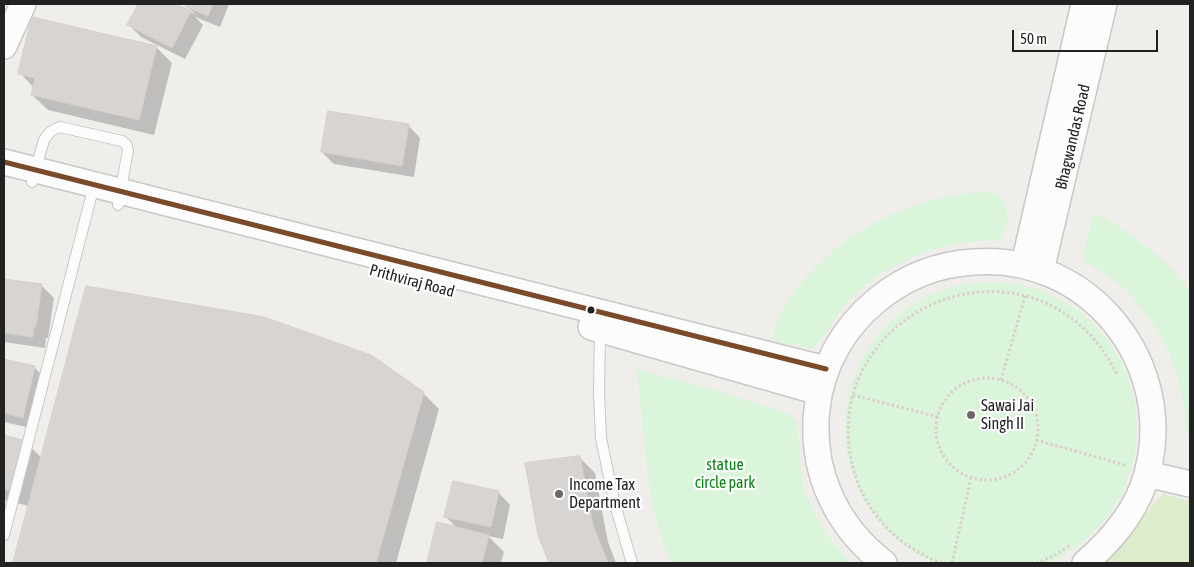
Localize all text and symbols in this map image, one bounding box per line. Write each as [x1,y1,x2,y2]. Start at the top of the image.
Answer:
scale bar [1014,20,1160,52]
text: 50 m [1020,30,1047,47]
street label: Bhagwandas Road [1052,82,1094,192]
street label: Prithviraj Road [367,260,457,302]
unlabelled marker [586,305,596,315]
place label: Sawai Jai Singh II [981,396,1034,434]
marker: Sawai Jai Singh II [965,409,977,421]
park label: statue circle park [695,455,755,493]
place label: Income Tax Department [569,475,641,513]
marker: Income Tax Department [553,488,565,500]

